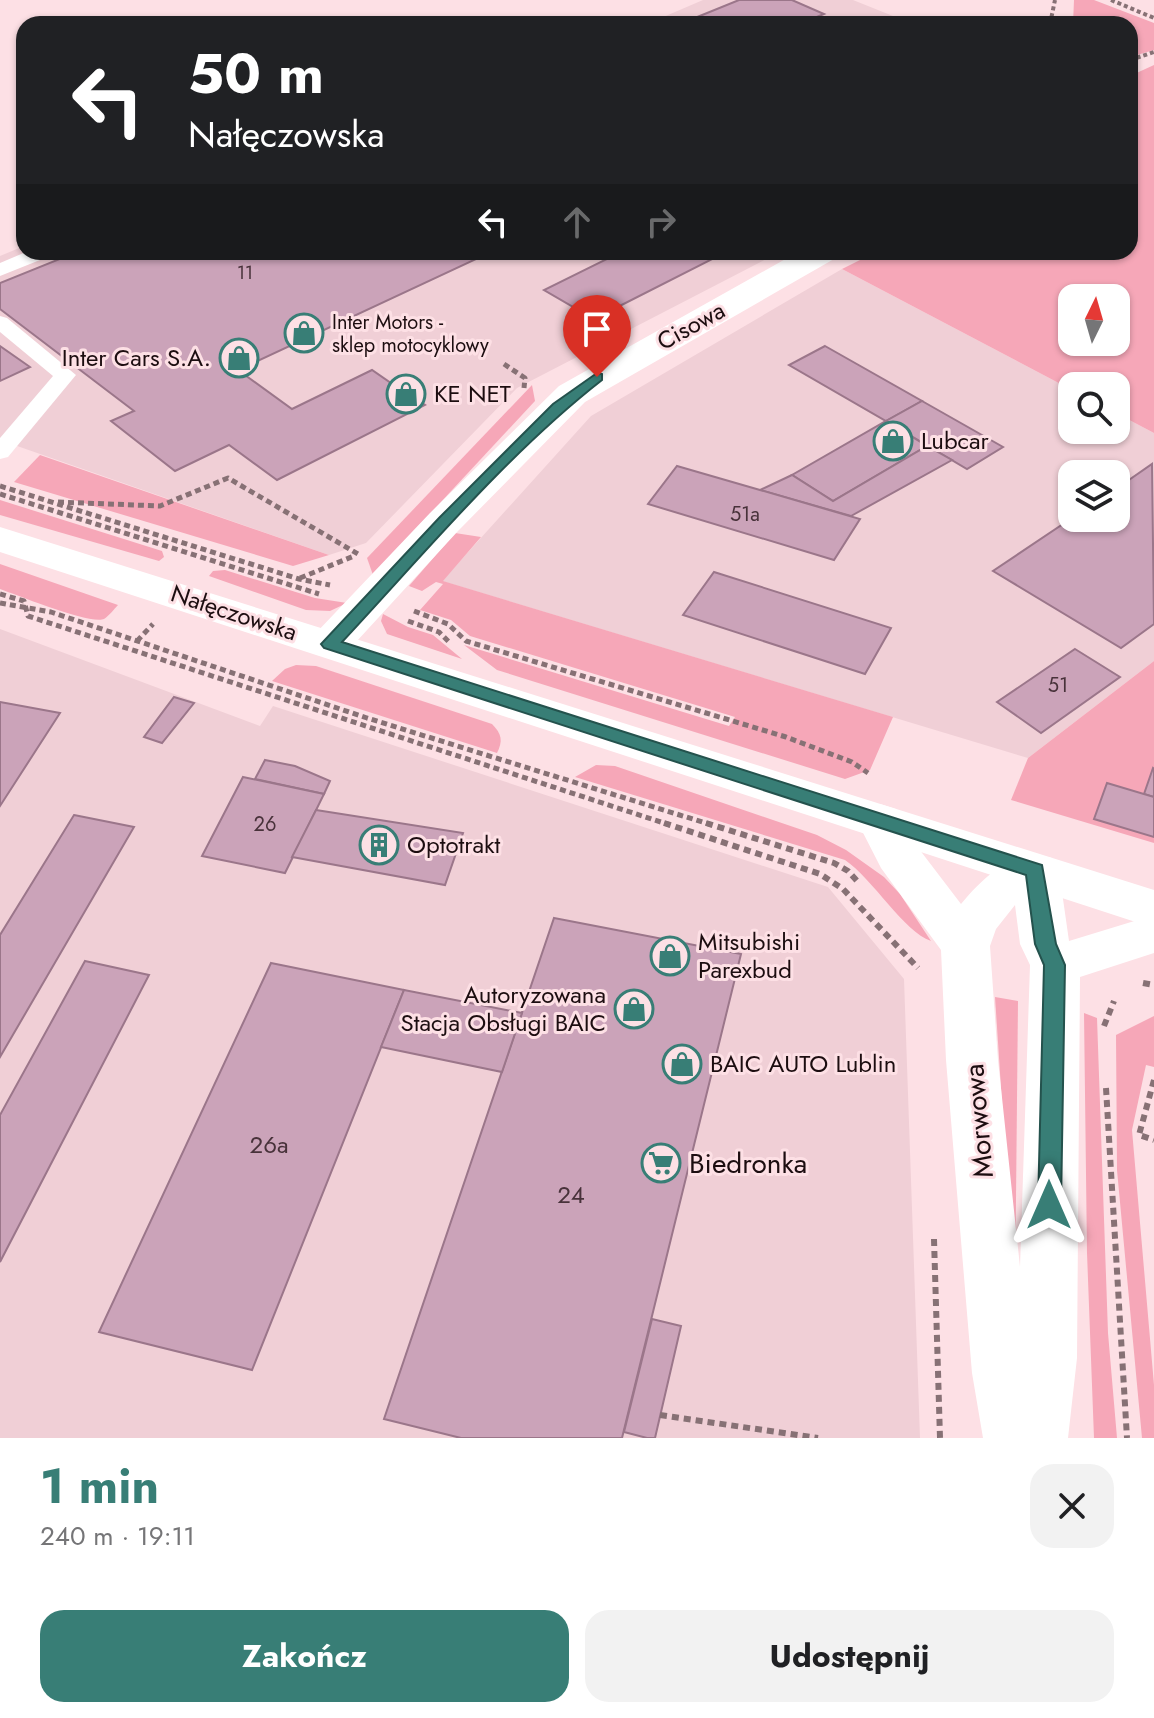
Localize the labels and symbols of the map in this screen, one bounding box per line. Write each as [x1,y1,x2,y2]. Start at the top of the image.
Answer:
house number: 11 [237,260,253,286]
north arrow [1058,284,1130,356]
street label: Cisowa [650,293,731,359]
pin [563,295,631,377]
place label: Inter Motors - sklep motocyklowy [332,308,489,360]
shop icon: Inter Motors - sklep motocyklowy [283,312,325,354]
shop icon: Inter Cars S.A. [218,337,260,379]
place label: Inter Cars S.A. [62,340,211,375]
shop icon: KE NET [385,373,427,415]
place label: KE NET [434,376,511,411]
shop icon: Lubcar [872,420,914,462]
place label: Lubcar [921,423,990,458]
house number: 51a [730,500,760,529]
street label: Nałęczowska [166,576,302,649]
house number: 51 [1048,671,1068,700]
house number: 26 [254,810,276,839]
building icon: Optotrakt [358,824,400,866]
place label: Optotrakt [407,827,501,862]
place label: Mitsubishi Parexbud [698,924,800,987]
shop icon: Mitsubishi Parexbud [649,935,691,977]
place label: Autoryzowana Stacja Obsługi BAIC [401,977,606,1040]
shop icon: Autoryzowana Stacja Obsługi BAIC [613,988,655,1030]
shop icon: BAIC AUTO Lublin [661,1043,703,1085]
place label: BAIC AUTO Lublin [710,1046,896,1081]
street label: Morwowa [953,1062,1004,1180]
house number: 26a [249,1127,289,1162]
supermarket icon: Biedronka [640,1142,682,1184]
place label: Biedronka [689,1143,807,1184]
position arrow [1007,1163,1091,1247]
house number: 24 [557,1177,585,1212]

